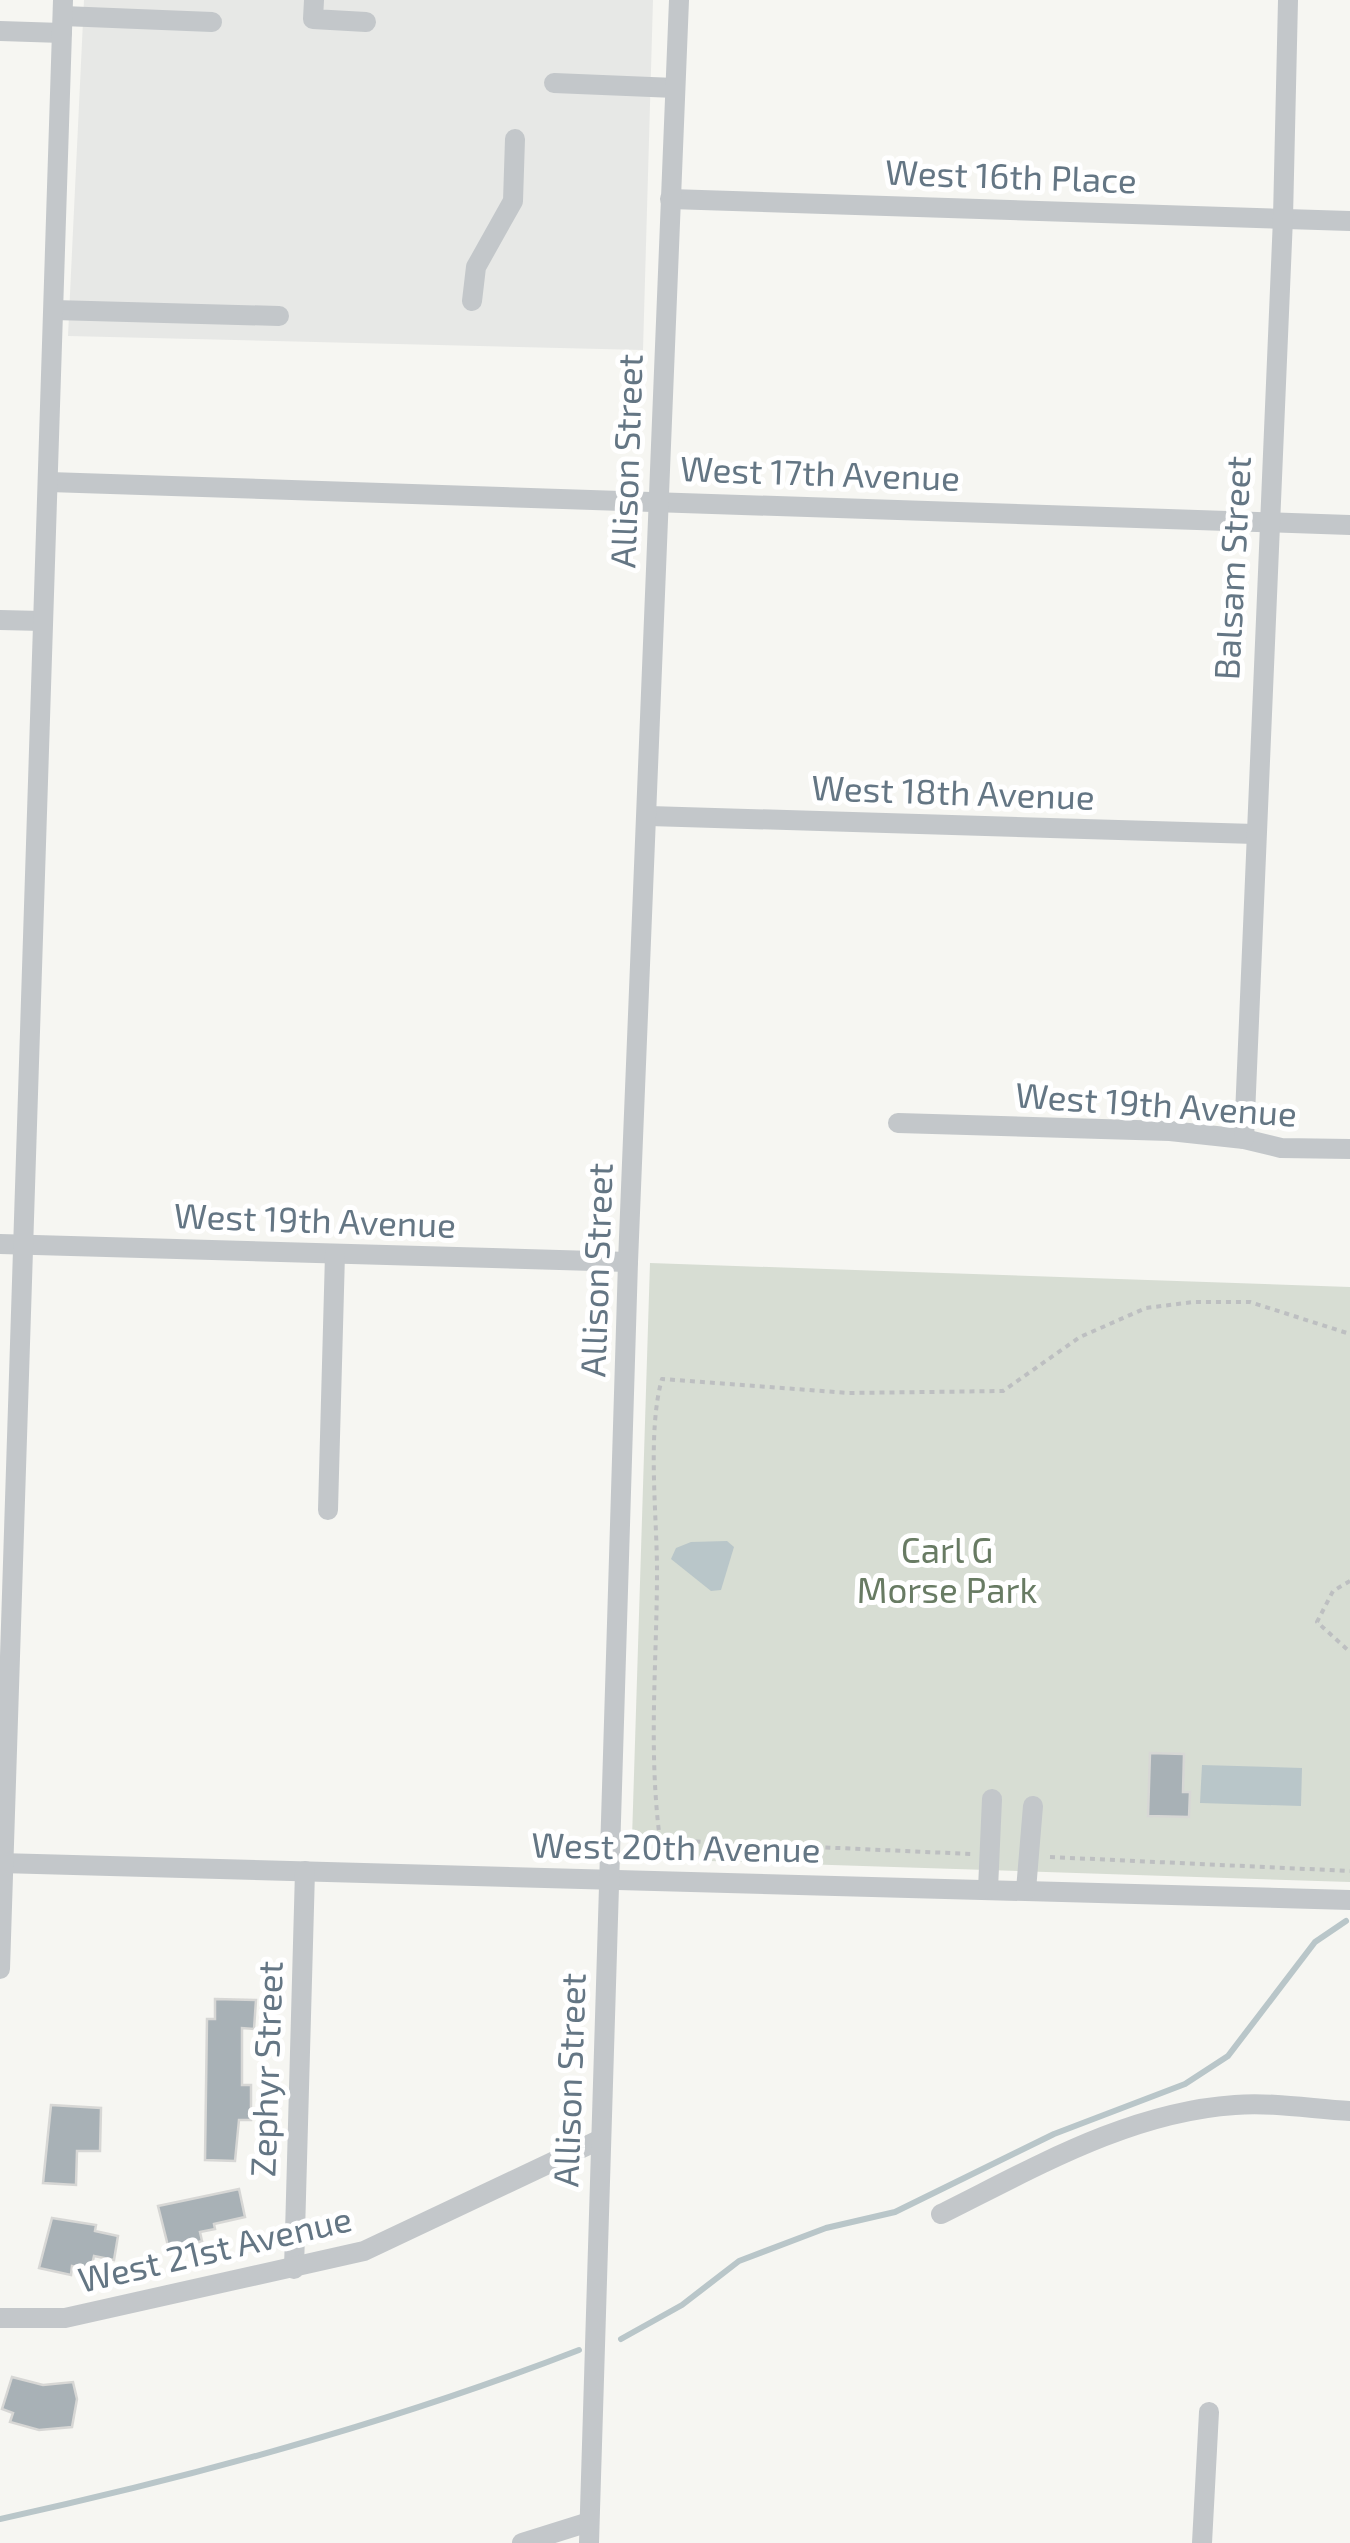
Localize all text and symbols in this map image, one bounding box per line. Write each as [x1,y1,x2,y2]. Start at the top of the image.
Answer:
street label: West 16th Place [885,150,1138,200]
street label: Allison Street [600,353,650,569]
street label: West 17th Avenue [679,446,961,498]
street label: Balsam Street [1204,455,1258,681]
street label: West 18th Avenue [811,765,1095,817]
street label: West 19th Avenue [1014,1072,1298,1134]
street label: Allison Street [570,1162,620,1378]
street label: West 19th Avenue [173,1193,457,1245]
park label: Carl G Morse Park [857,1528,1037,1610]
street label: West 20th Avenue [531,1822,821,1870]
street label: Zephyr Street [240,1960,290,2178]
street label: Allison Street [543,1972,593,2188]
street label: West 21st Avenue [74,2196,355,2300]

